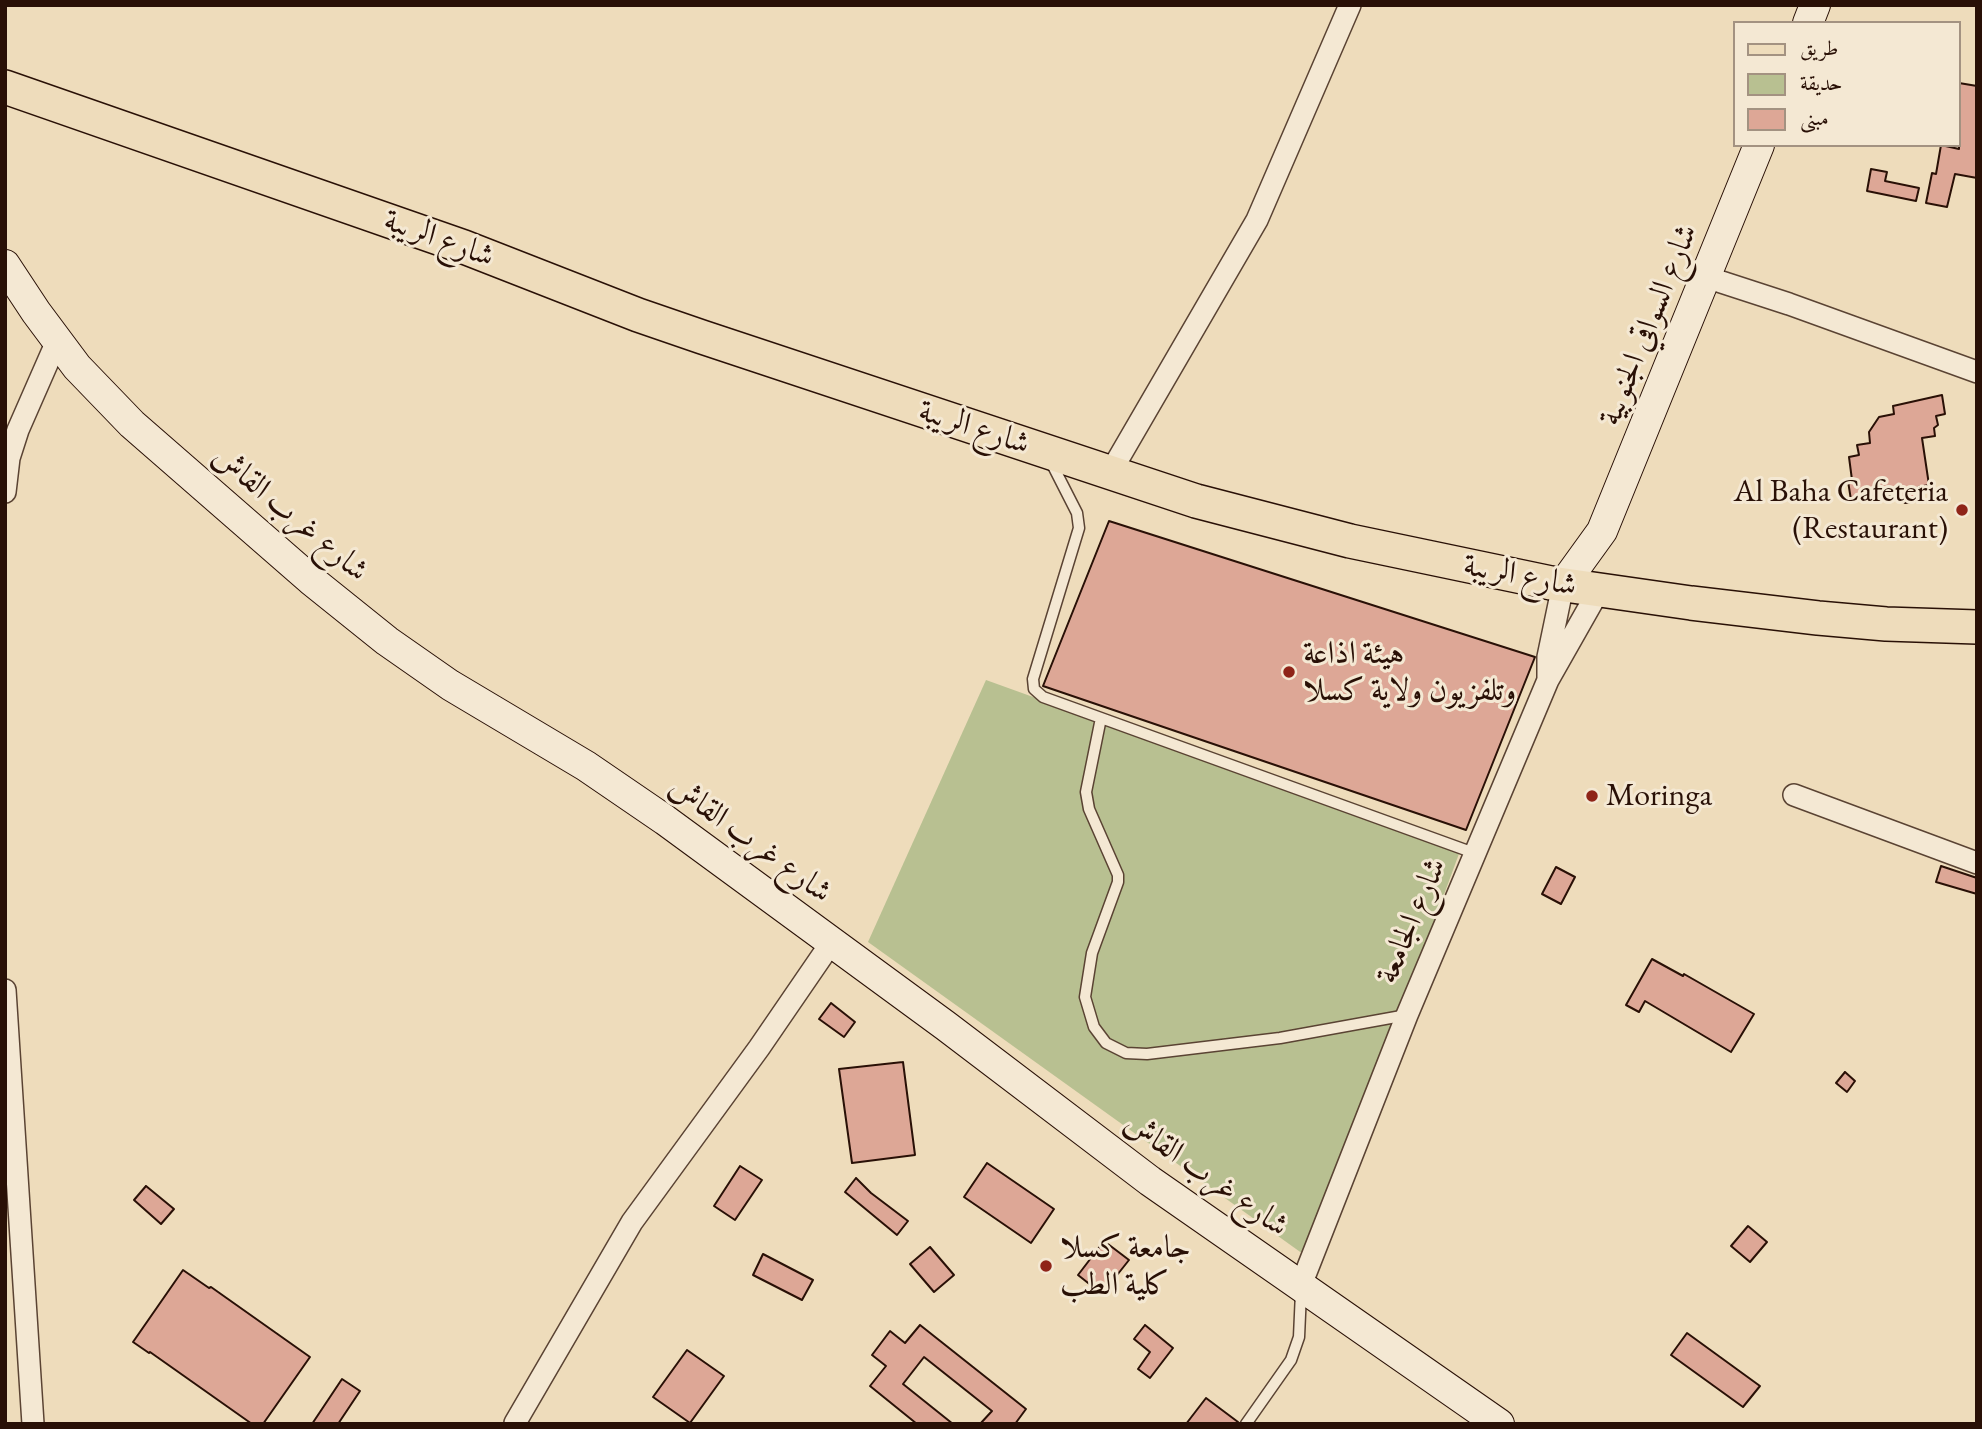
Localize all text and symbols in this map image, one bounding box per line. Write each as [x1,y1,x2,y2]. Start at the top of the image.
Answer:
legend [1734,21,1961,147]
text: طريق [1800,34,1838,61]
text: حديقة [1800,69,1843,96]
text: مبنى [1800,104,1829,131]
street label: شارع الريبة [379,201,499,277]
street label: شارع السواقي الجنوبية [1591,219,1707,431]
street label: شارع الريبة [913,392,1035,464]
street label: شارع غرب القاش [204,438,376,590]
place label: Al Baha Cafeteria (Restaurant) [1733,473,1948,548]
marker: Al Baha Cafeteria (Restaurant) [1954,502,1970,518]
street label: شارع الريبة [1460,546,1580,606]
place label: هيئة اذاعة وتلفزيون ولاية كسلا [1303,635,1516,710]
marker: هيئة اذاعة وتلفزيون ولاية كسلا [1281,664,1297,680]
street label: شارع غرب القاش [661,768,839,912]
place label: Moringa [1606,777,1712,815]
marker: Moringa [1584,788,1600,804]
street label: شارع الجامعة [1368,852,1456,990]
street label: شارع غرب القاش [1116,1104,1296,1246]
place label: جامعة كسلا كلية الطب [1060,1229,1191,1304]
marker: جامعة كسلا كلية الطب [1038,1258,1054,1274]

